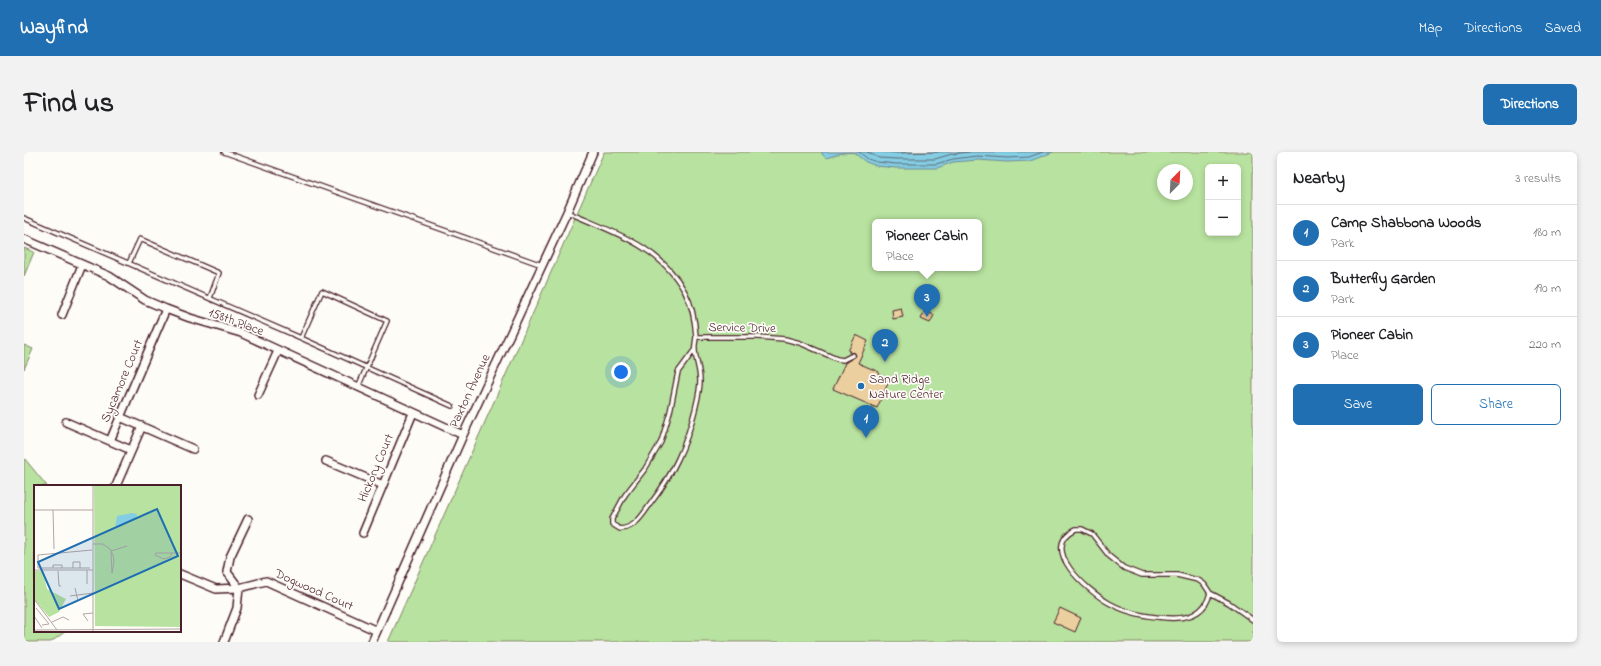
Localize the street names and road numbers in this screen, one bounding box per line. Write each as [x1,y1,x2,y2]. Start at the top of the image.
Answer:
street label: 158th Place [206,303,267,341]
street label: Service Drive [708,318,776,338]
street label: Sycamore Court [96,336,149,426]
street label: Paxton Avenue [445,351,495,431]
street label: Hickory Court [353,430,400,505]
street label: Dogwood Court [270,564,357,617]

